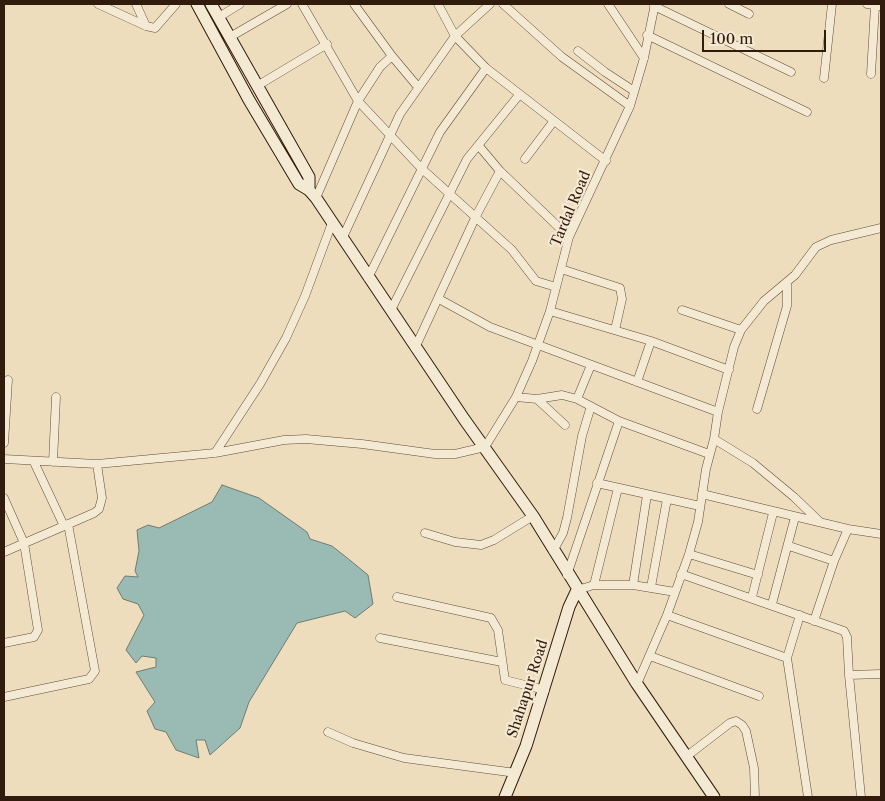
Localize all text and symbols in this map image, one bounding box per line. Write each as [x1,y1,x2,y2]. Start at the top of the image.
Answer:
scale bar [705,20,829,52]
text: 100 m [710,29,753,48]
street label: Tardal Road [548,169,594,249]
street label: Shahapur Road [504,638,552,740]

